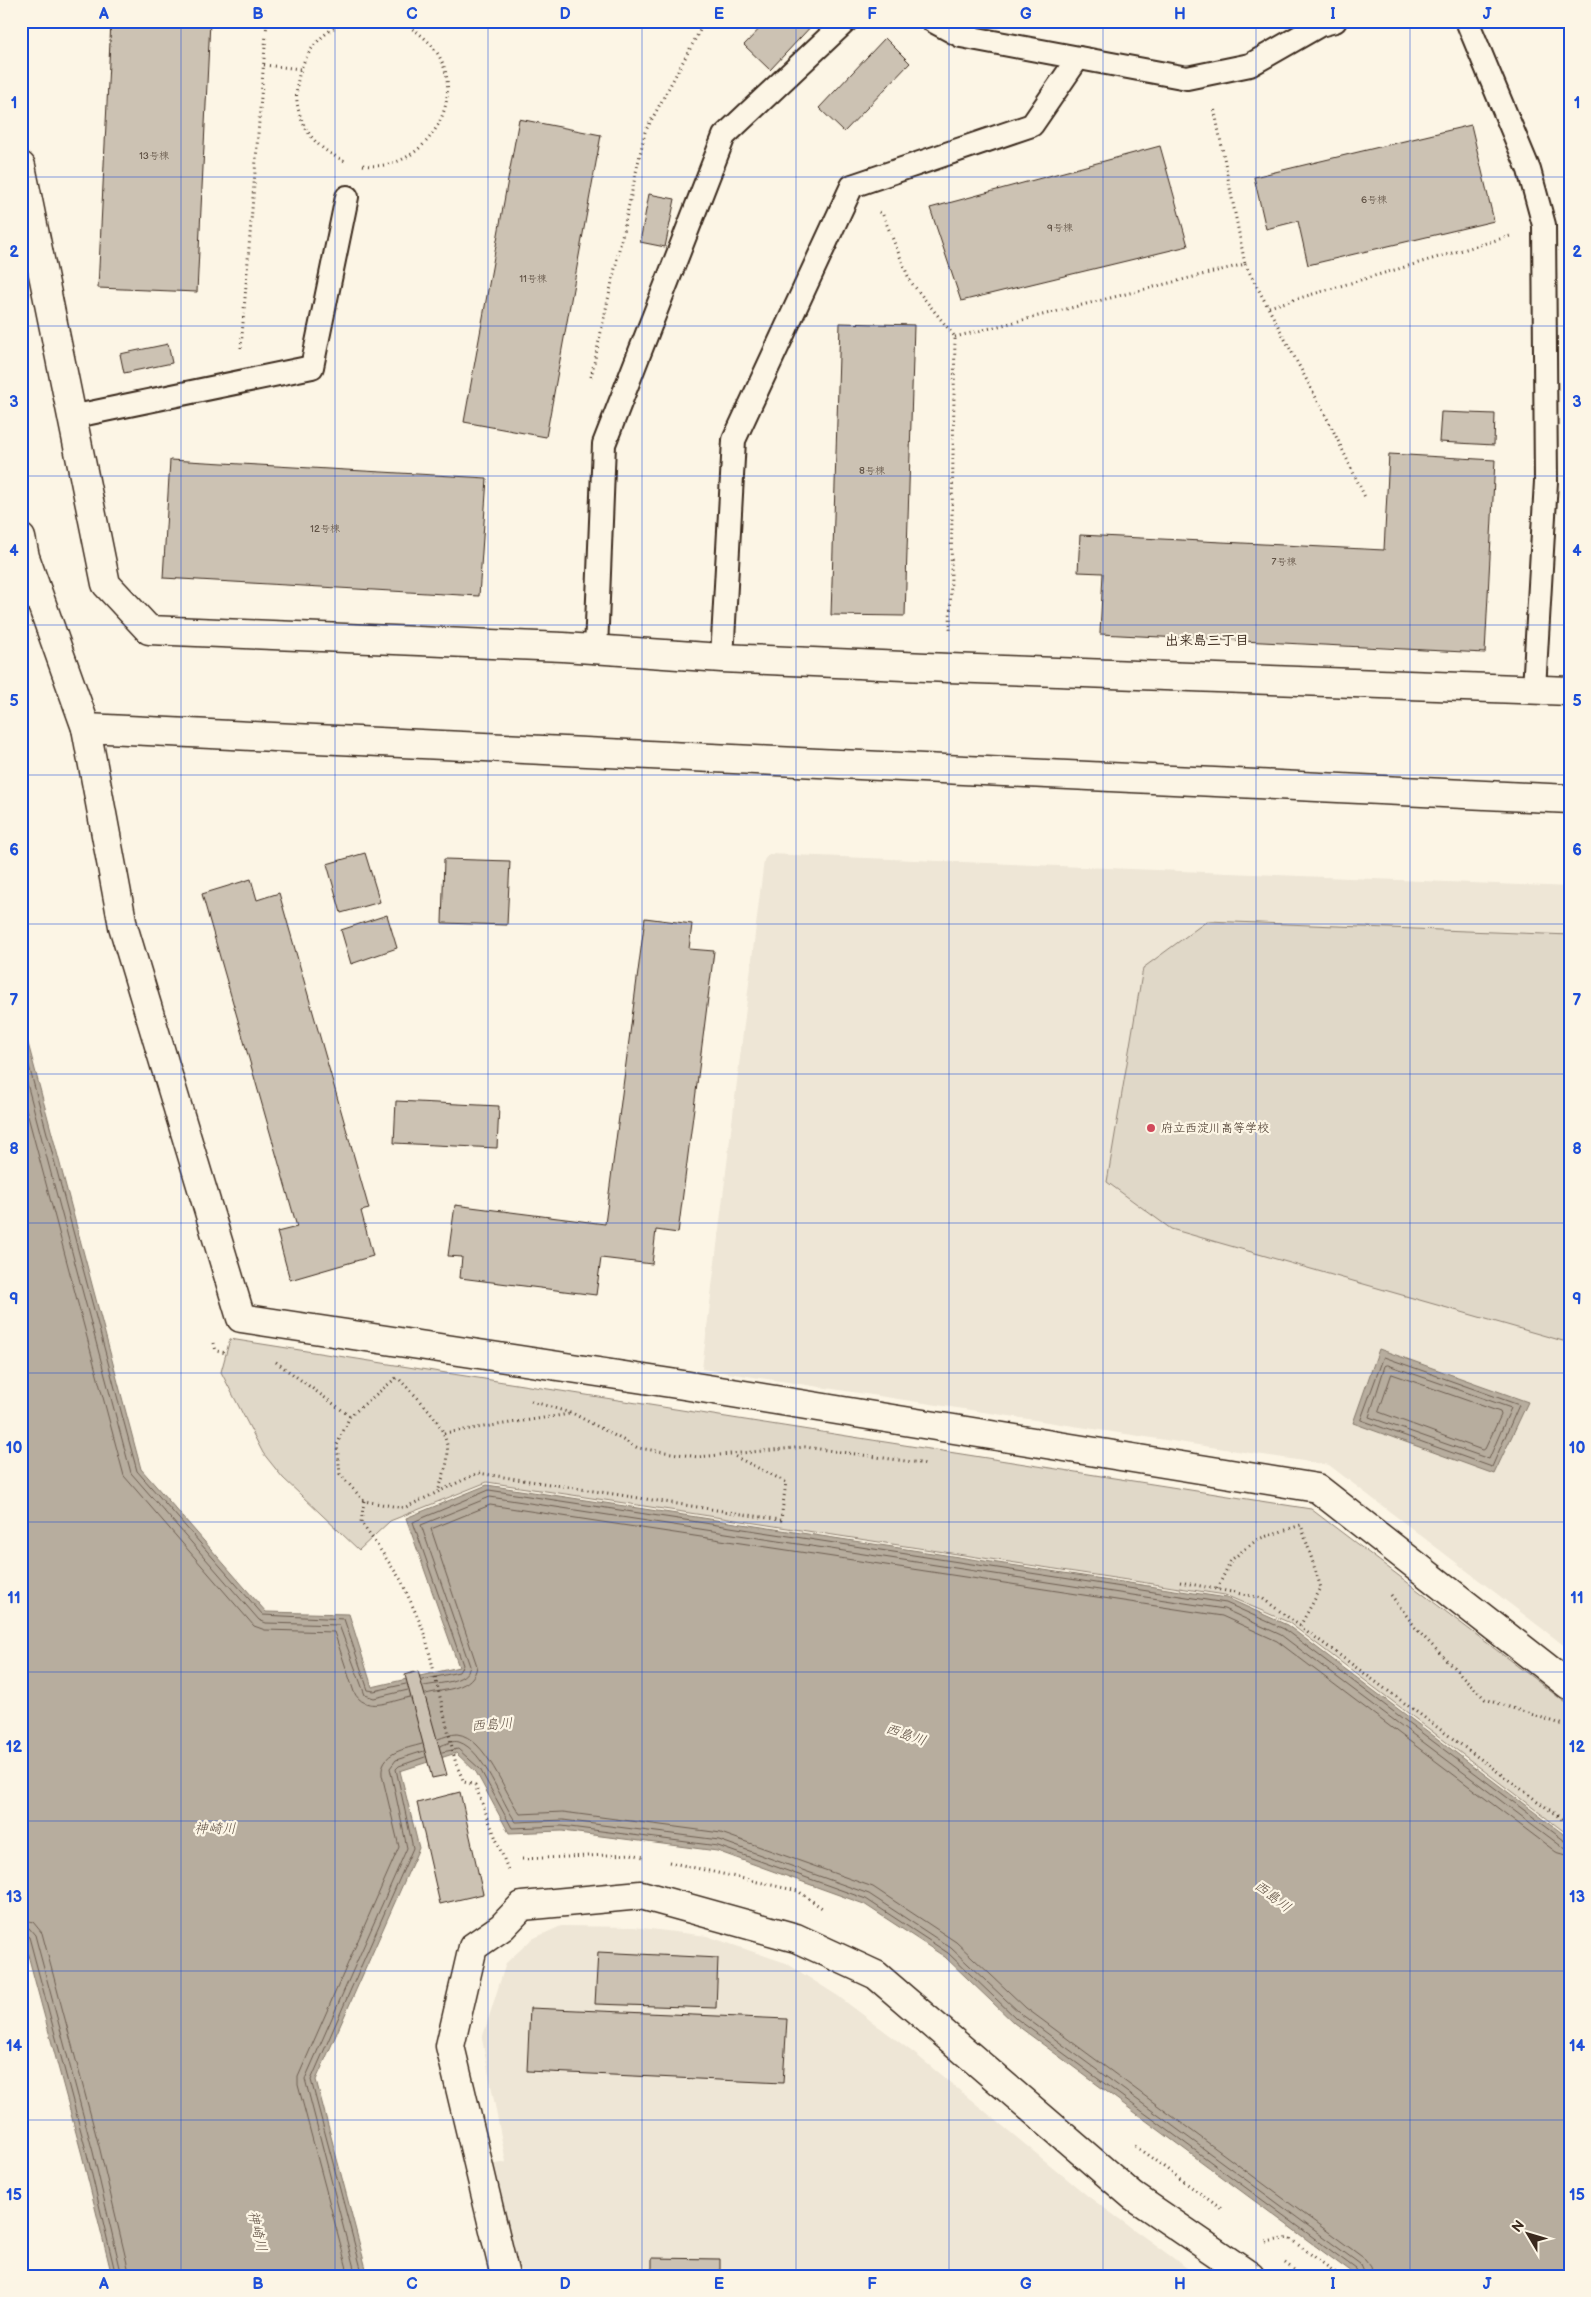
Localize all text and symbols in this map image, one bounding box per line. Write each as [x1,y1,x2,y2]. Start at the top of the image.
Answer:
text: A [98,5,109,24]
text: B [252,5,264,24]
text: C [406,5,418,24]
text: D [559,5,571,24]
text: E [714,5,724,24]
text: F [867,5,877,24]
text: G [1020,5,1032,24]
text: H [1174,5,1186,24]
text: I [1330,5,1336,24]
text: J [1483,5,1492,24]
text: 1 [11,94,17,113]
text: 1 [1574,94,1580,113]
house number: 13号棟 [139,150,169,162]
house number: 6号棟 [1361,194,1387,206]
house number: 9号棟 [1047,222,1073,234]
text: 2 [9,243,19,262]
text: 2 [1572,243,1582,262]
house number: 11号棟 [519,273,547,285]
text: 3 [9,393,19,412]
text: 3 [1572,393,1582,412]
house number: 8号棟 [859,465,885,477]
house number: 12号棟 [310,523,340,535]
text: 4 [9,542,19,561]
text: 4 [1572,542,1582,561]
house number: 7号棟 [1272,556,1296,568]
district label: 出来島三丁目 [1165,632,1249,649]
text: 5 [9,692,19,711]
text: 5 [1572,692,1582,711]
text: 6 [9,841,19,860]
text: 6 [1572,841,1582,860]
text: 7 [10,991,19,1010]
text: 7 [1573,991,1582,1010]
place label: 府立西淀川高等学校 [1161,1121,1269,1136]
marker: 府立西淀川高等学校 [1145,1122,1157,1134]
text: 8 [9,1140,19,1159]
text: 8 [1572,1140,1582,1159]
text: 9 [9,1290,19,1309]
text: 9 [1572,1290,1582,1309]
text: 10 [6,1439,22,1458]
text: 10 [1569,1439,1585,1458]
text: 11 [7,1589,21,1608]
text: 11 [1570,1589,1584,1608]
water label: 西島川 [470,1715,514,1734]
water label: 西島川 [883,1720,928,1749]
text: 12 [6,1738,23,1757]
text: 12 [1569,1738,1586,1757]
water label: 神崎川 [194,1820,236,1837]
water label: 西島川 [1251,1877,1295,1916]
text: 13 [6,1888,22,1907]
text: 13 [1569,1888,1585,1907]
text: 14 [6,2037,23,2056]
text: 14 [1569,2037,1586,2056]
text: 15 [6,2186,22,2205]
text: 15 [1569,2186,1585,2205]
water label: 神崎川 [245,2209,271,2253]
north arrow [1504,2210,1554,2260]
text: N [1508,2217,1528,2236]
text: A [98,2275,109,2294]
text: B [252,2275,264,2294]
text: C [406,2275,418,2294]
text: D [559,2275,571,2294]
text: E [714,2275,724,2294]
text: F [867,2275,877,2294]
text: G [1020,2275,1032,2294]
text: H [1174,2275,1186,2294]
text: I [1330,2275,1336,2294]
text: J [1483,2275,1492,2294]

